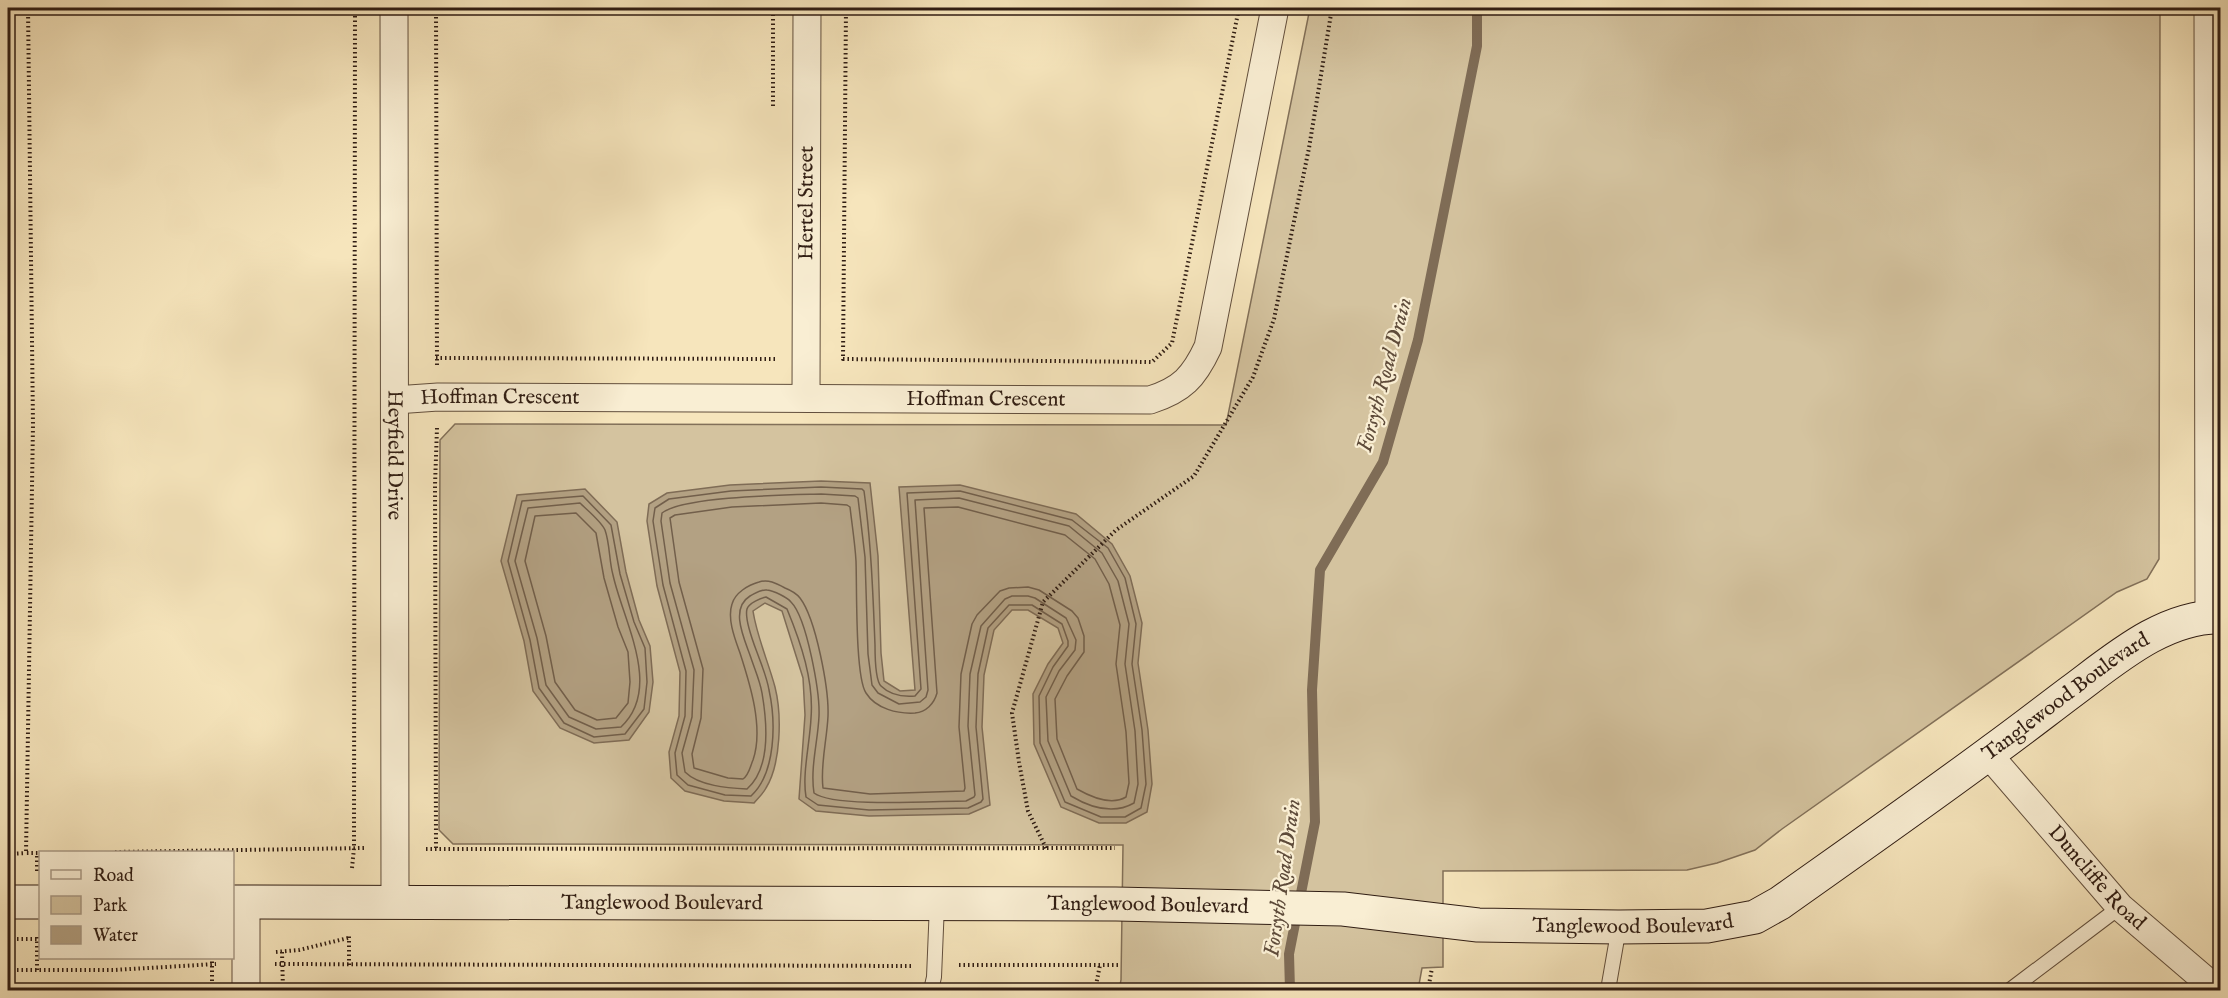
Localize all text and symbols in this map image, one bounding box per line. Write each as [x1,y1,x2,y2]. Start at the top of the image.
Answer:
street label: Hertel Street [793,146,820,260]
water label: Forsyth Road Drain [1351,295,1419,455]
street label: Hoffman Crescent [419,383,580,412]
street label: Hoffman Crescent [906,385,1066,413]
street label: Heyfield Drive [381,390,408,520]
street label: Tanglewood Boulevard [1977,626,2155,767]
water label: Forsyth Road Drain [1258,797,1308,959]
street label: Duncliffe Road [2042,820,2152,937]
legend [39,851,234,959]
text: Road [93,865,134,888]
street label: Tanglewood Boulevard [561,889,764,917]
street label: Tanglewood Boulevard [1047,890,1250,920]
text: Park [93,895,128,918]
street label: Tanglewood Boulevard [1532,908,1736,941]
text: Water [93,925,138,948]

